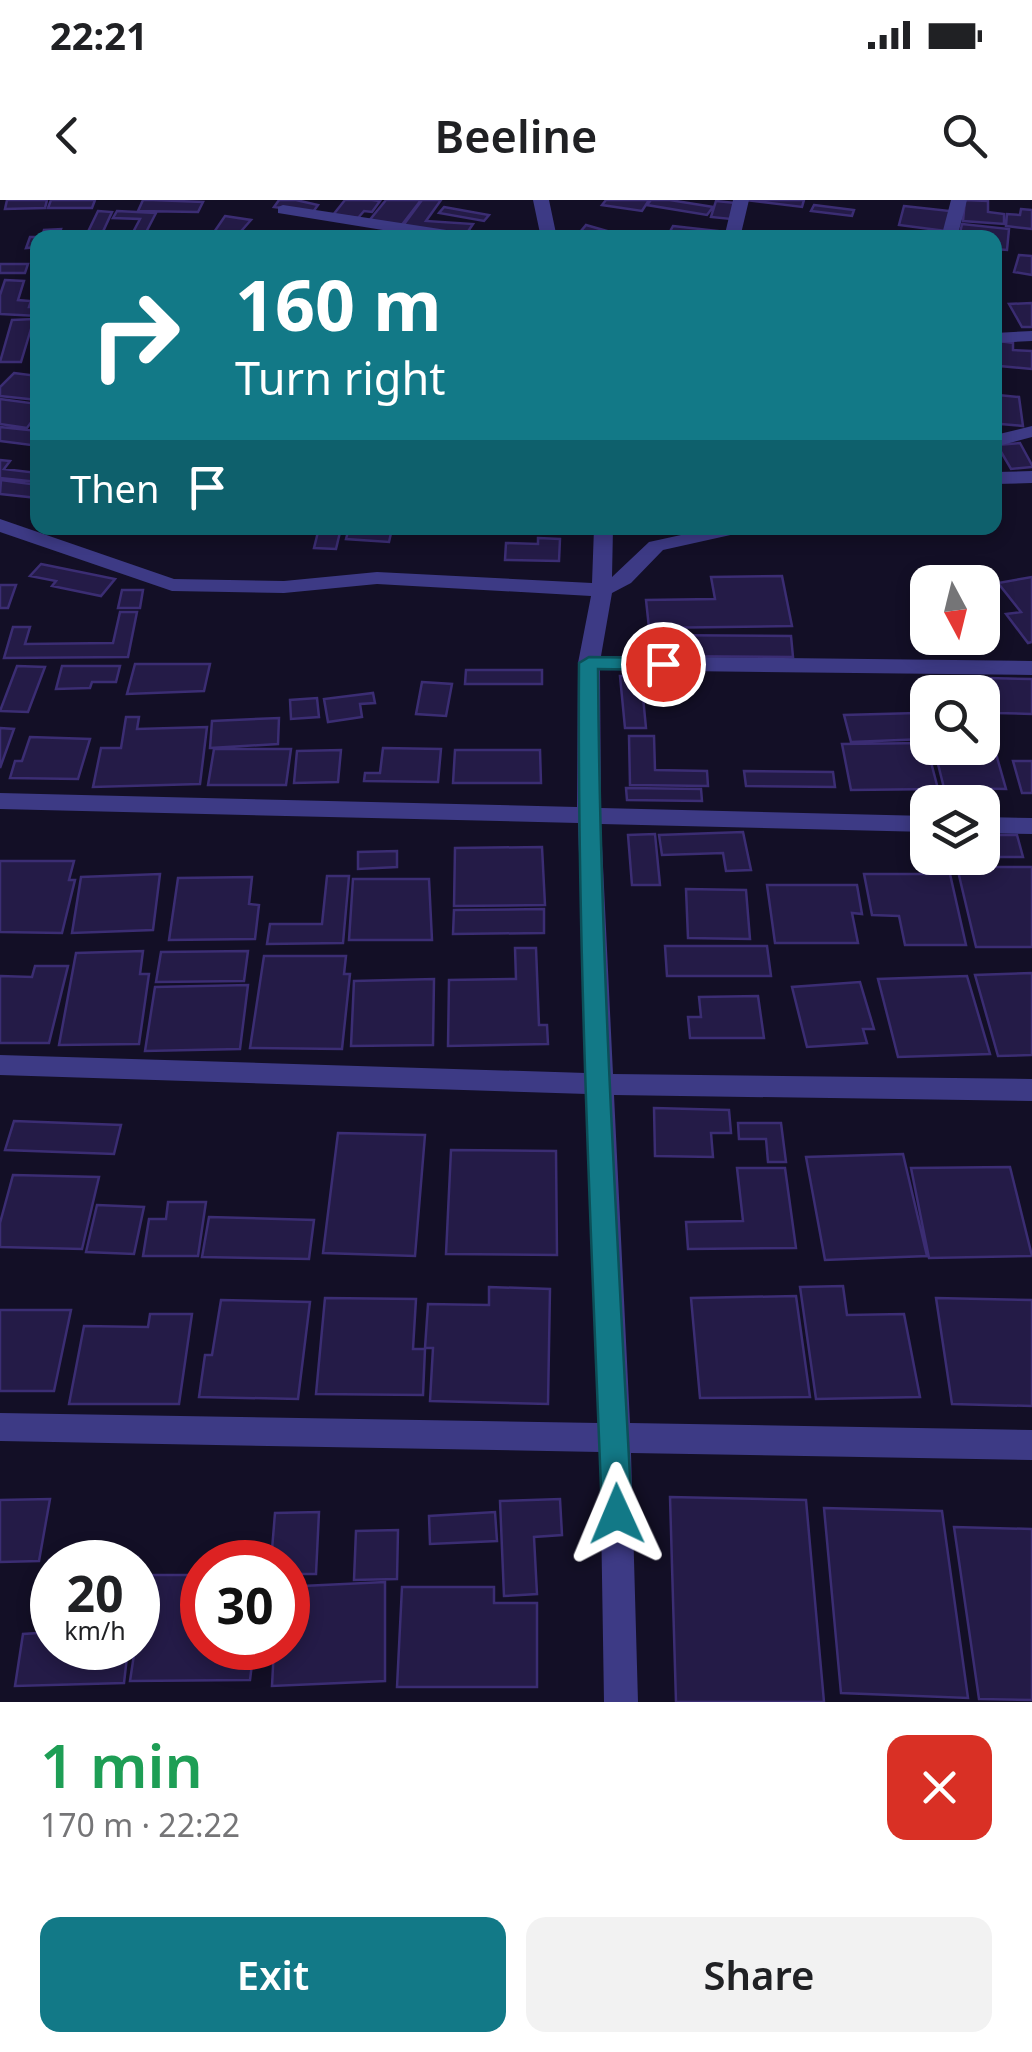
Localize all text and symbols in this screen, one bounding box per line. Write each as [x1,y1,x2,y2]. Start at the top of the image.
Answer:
text: 22:21 [50,9,148,61]
text: Beeline [435,105,597,166]
icon: back [40,108,95,163]
icon: search [937,108,992,163]
text: 160 m [235,256,442,352]
icon: right [70,270,200,400]
text: Turn right [235,347,446,408]
icon: arrive [180,460,235,515]
text: Then [70,462,160,514]
north arrow [910,565,1000,655]
map controls [910,565,1000,875]
pin [621,622,706,707]
icon: arrive [636,637,691,692]
button: search [910,675,1000,765]
button: layers [910,785,1000,875]
position arrow [565,1462,669,1566]
speed limit sign: 30 [180,1540,310,1670]
text: 20 [66,1559,124,1627]
text: km/h [64,1613,126,1647]
text: 1 min [40,1724,203,1806]
button: close [887,1735,992,1840]
text: 170 m · 22:22 [40,1803,240,1846]
button: Exit [40,1917,506,2032]
button: Share [526,1917,992,2032]

